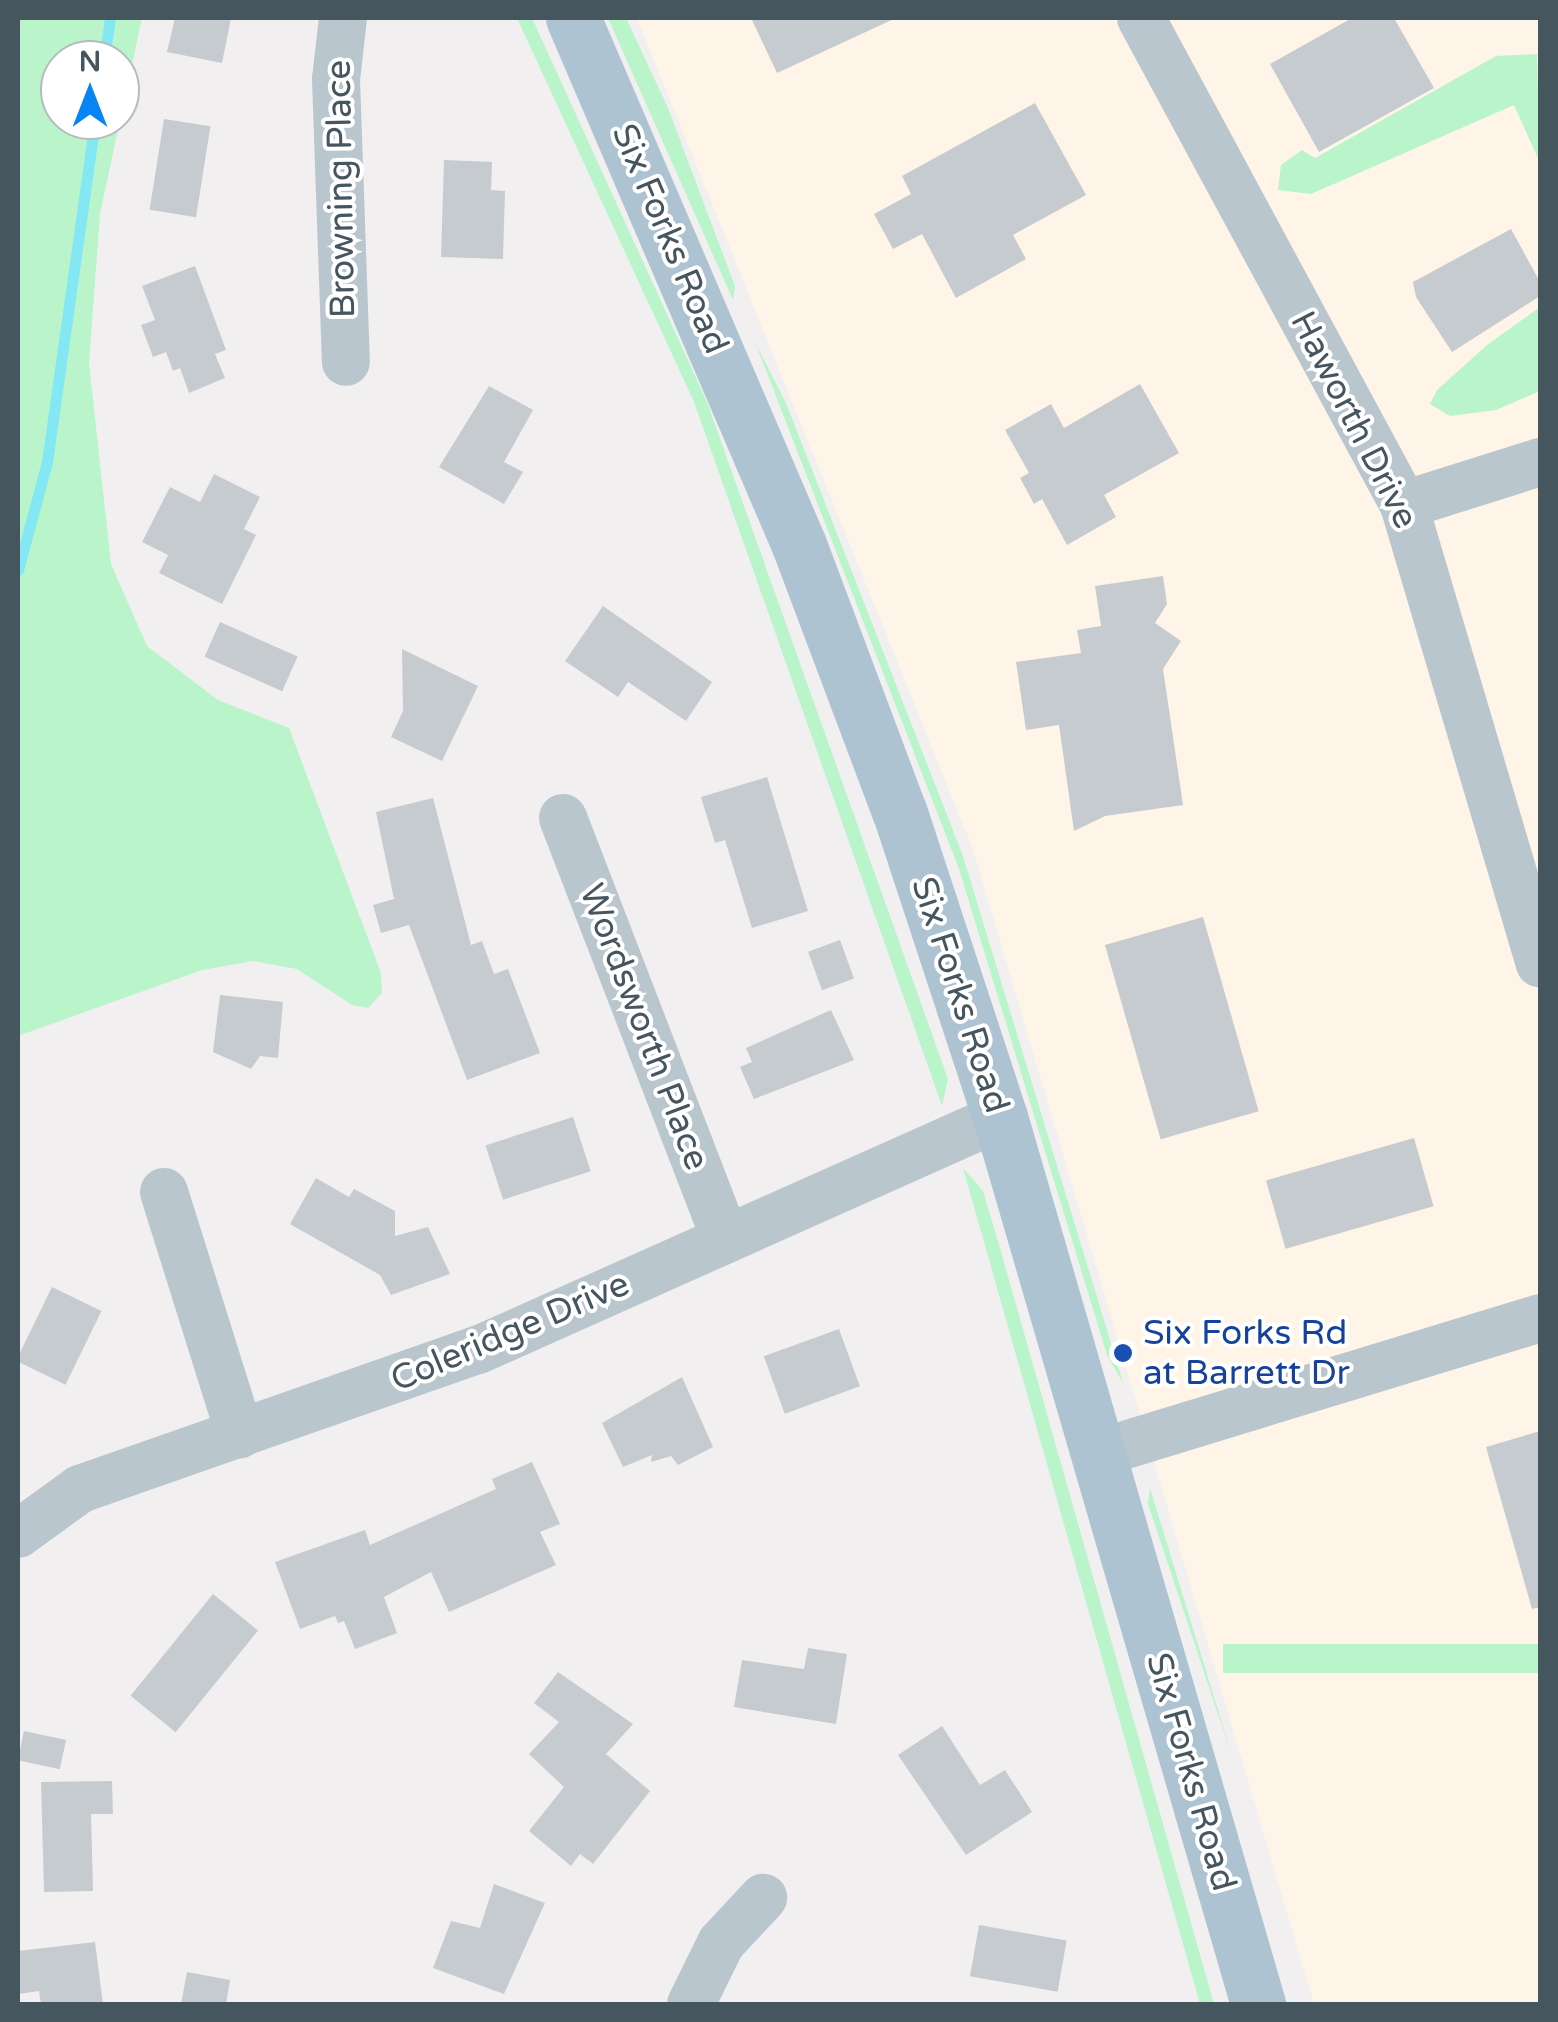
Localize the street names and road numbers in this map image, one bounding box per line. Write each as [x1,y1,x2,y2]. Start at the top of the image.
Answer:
street label: Browning Place [318,60,364,318]
street label: Six Forks Road [603,118,737,360]
street label: Haworth Drive [1281,304,1427,536]
street label: Six Forks Road [902,872,1018,1118]
street label: Wordsworth Place [570,878,718,1176]
street label: Coleridge Drive [384,1263,636,1401]
street label: Six Forks Road [1137,1648,1245,1896]

